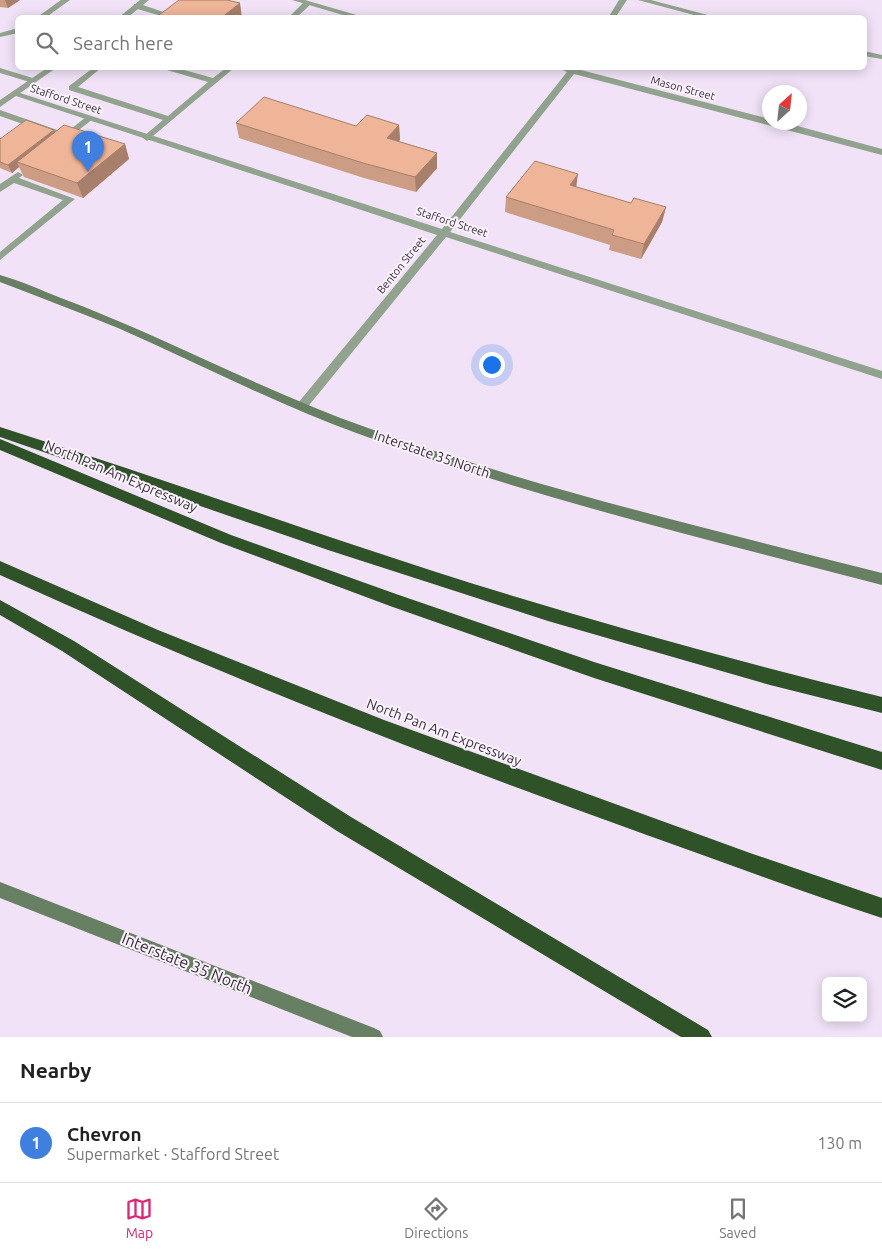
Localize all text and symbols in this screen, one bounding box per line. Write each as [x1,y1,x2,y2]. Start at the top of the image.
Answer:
search box [15,15,867,70]
icon: search [33,29,61,57]
text: Search here [73,32,173,54]
street label: Mason Street [650,74,717,103]
street label: Stafford Street [29,82,104,116]
north arrow [762,85,807,130]
pin: 1 [72,131,104,172]
street label: Stafford Street [415,205,490,239]
street label: Benton Street [374,234,428,296]
your location [479,352,505,378]
street label: Interstate 35 North [372,427,492,481]
street label: North Pan Am Expressway [42,437,200,516]
street label: North Pan Am Expressway [364,695,524,769]
street label: Interstate 35 North [119,929,255,997]
map controls [822,977,867,1022]
button: layers [822,977,867,1022]
text: Nearby [20,1058,91,1082]
text: Chevron [67,1123,142,1145]
text: 1 [31,1134,41,1152]
text: 130 m [817,1134,862,1152]
text: Supermarket · Stafford Street [67,1145,279,1163]
tab: Map [125,1195,153,1241]
tab: Directions [404,1195,468,1241]
tab: Saved [719,1195,757,1241]

